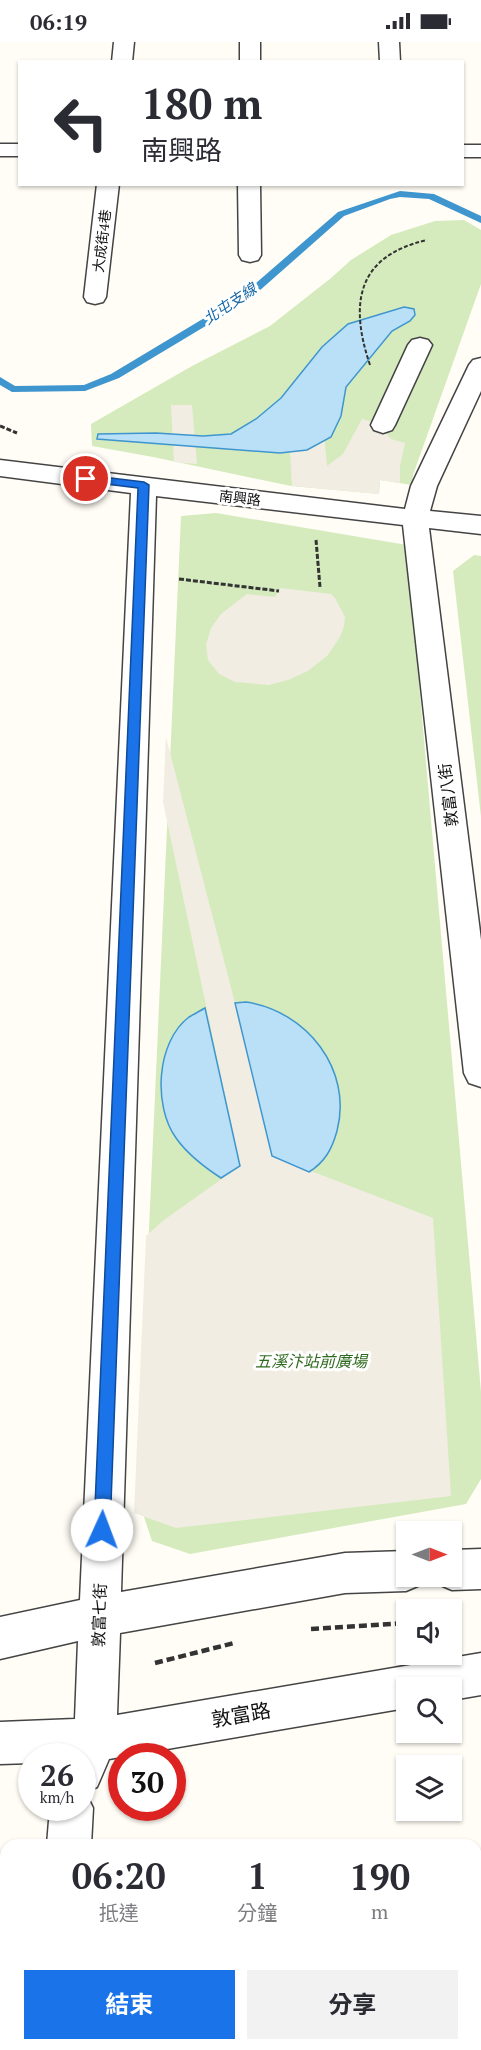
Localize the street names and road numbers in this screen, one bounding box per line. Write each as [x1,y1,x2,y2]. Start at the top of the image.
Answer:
street label: 大成街4巷 [88,208,115,274]
street label: 南興路 [218,486,262,509]
street label: 敦富八街 [433,762,463,828]
street label: 敦富七街 [87,1583,111,1647]
street label: 敦富路 [209,1696,273,1733]

